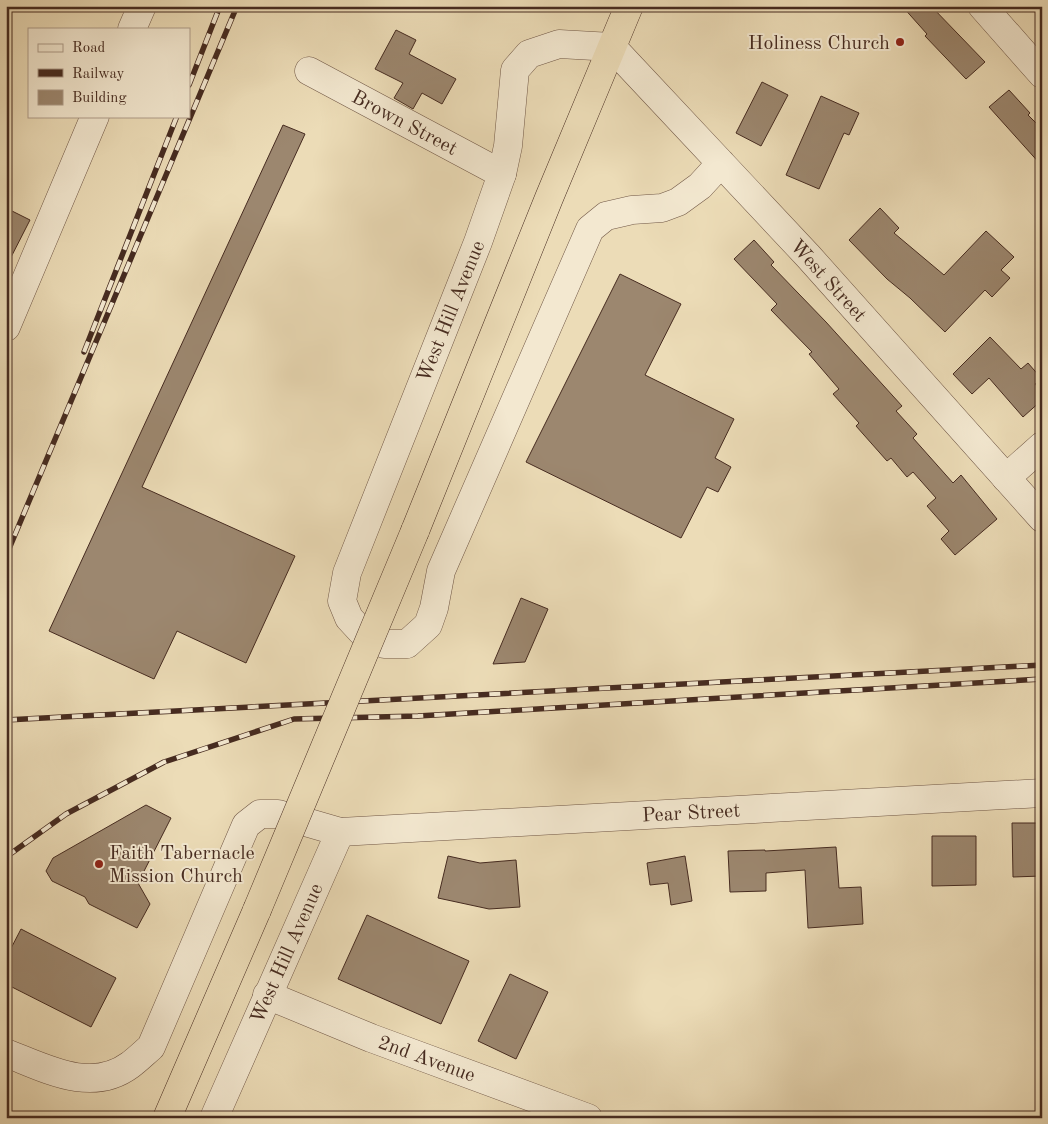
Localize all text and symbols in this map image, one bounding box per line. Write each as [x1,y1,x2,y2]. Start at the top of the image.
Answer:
legend [28,28,190,118]
place label: Holiness Church [748,34,890,54]
marker: Holiness Church [894,36,906,48]
text: Road [72,41,106,56]
text: Railway [72,67,125,82]
street label: Brown Street [348,88,460,160]
text: Building [72,91,127,106]
street label: West Street [786,236,869,326]
street label: West Hill Avenue [414,238,489,385]
street label: Pear Street [641,801,741,827]
place label: Faith Tabernacle Mission Church [109,844,255,887]
marker: Faith Tabernacle Mission Church [93,858,105,870]
street label: West Hill Avenue [248,881,328,1027]
street label: 2nd Avenue [375,1033,478,1087]

